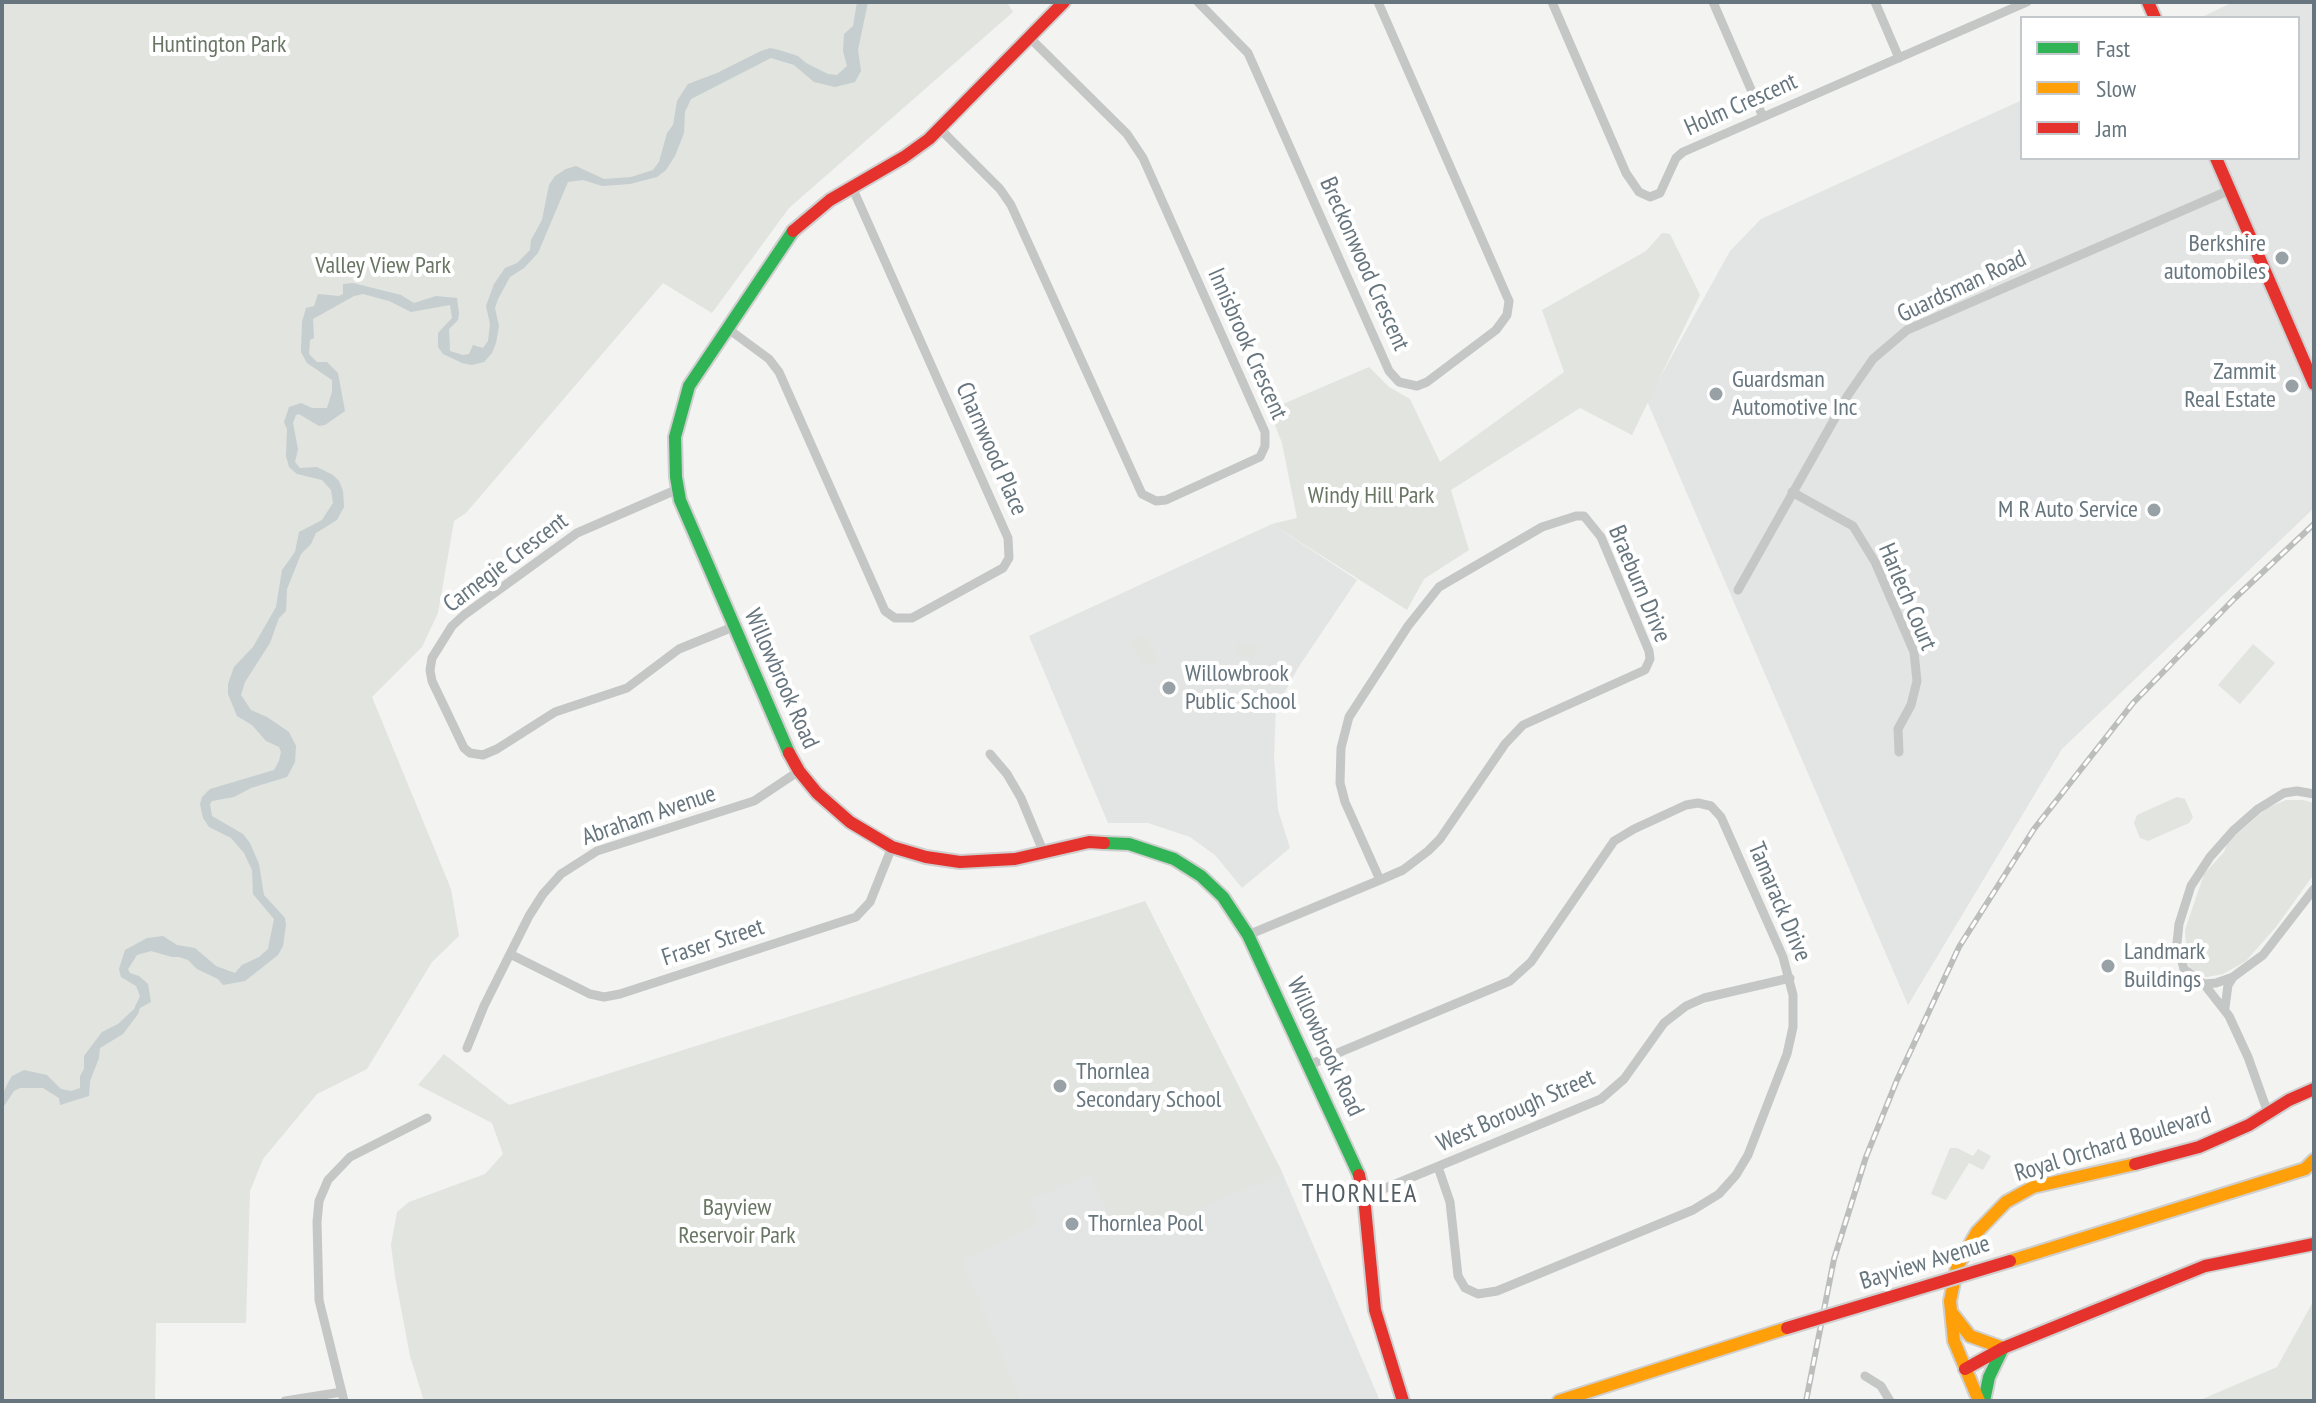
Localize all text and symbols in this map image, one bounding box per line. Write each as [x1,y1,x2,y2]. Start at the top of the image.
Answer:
legend [2020,16,2300,160]
park label: Huntington Park [152,31,286,59]
text: Fast [2096,33,2130,64]
street label: Holm Crescent [1680,67,1802,143]
text: Slow [2096,73,2136,104]
text: Jam [2096,113,2127,144]
street label: Breckonwood Crescent [1313,173,1415,355]
place label: Berkshire automobiles [2164,230,2266,286]
street label: Guardsman Road [1893,245,2031,329]
marker: Berkshire automobiles [2273,249,2291,267]
park label: Valley View Park [315,252,451,280]
street label: Innisbrook Crescent [1201,264,1293,424]
place label: Zammit Real Estate [2184,358,2276,414]
place label: Guardsman Automotive Inc [1732,366,1857,422]
marker: Zammit Real Estate [2283,377,2301,395]
street label: Charnwood Place [949,378,1033,520]
marker: Guardsman Automotive Inc [1707,385,1725,403]
park label: Windy Hill Park [1308,482,1434,510]
place label: M R Auto Service [1998,496,2138,524]
marker: M R Auto Service [2145,501,2163,519]
street label: Carnegie Crescent [438,507,574,619]
street label: Braeburn Drive [1602,521,1676,647]
street label: Harlech Court [1872,539,1942,655]
street label: Willowbrook Road [737,605,825,753]
place label: Willowbrook Public School [1185,660,1296,716]
marker: Willowbrook Public School [1160,679,1178,697]
street label: Abraham Avenue [578,780,720,852]
street label: Tamarack Drive [1741,838,1817,966]
street label: Fraser Street [658,913,768,973]
place label: Landmark Buildings [2124,938,2205,994]
marker: Landmark Buildings [2099,957,2117,975]
street label: Willowbrook Road [1280,973,1370,1121]
place label: Thornlea Secondary School [1076,1058,1221,1114]
street label: West Borough Street [1433,1063,1599,1159]
marker: Thornlea Secondary School [1051,1077,1069,1095]
street label: Royal Orchard Boulevard [2011,1101,2215,1189]
district label: THORNLEA [1302,1179,1418,1211]
park label: Bayview Reservoir Park [678,1194,796,1250]
place label: Thornlea Pool [1088,1210,1203,1238]
marker: Thornlea Pool [1063,1215,1081,1233]
street label: Bayview Avenue [1857,1230,1993,1296]

